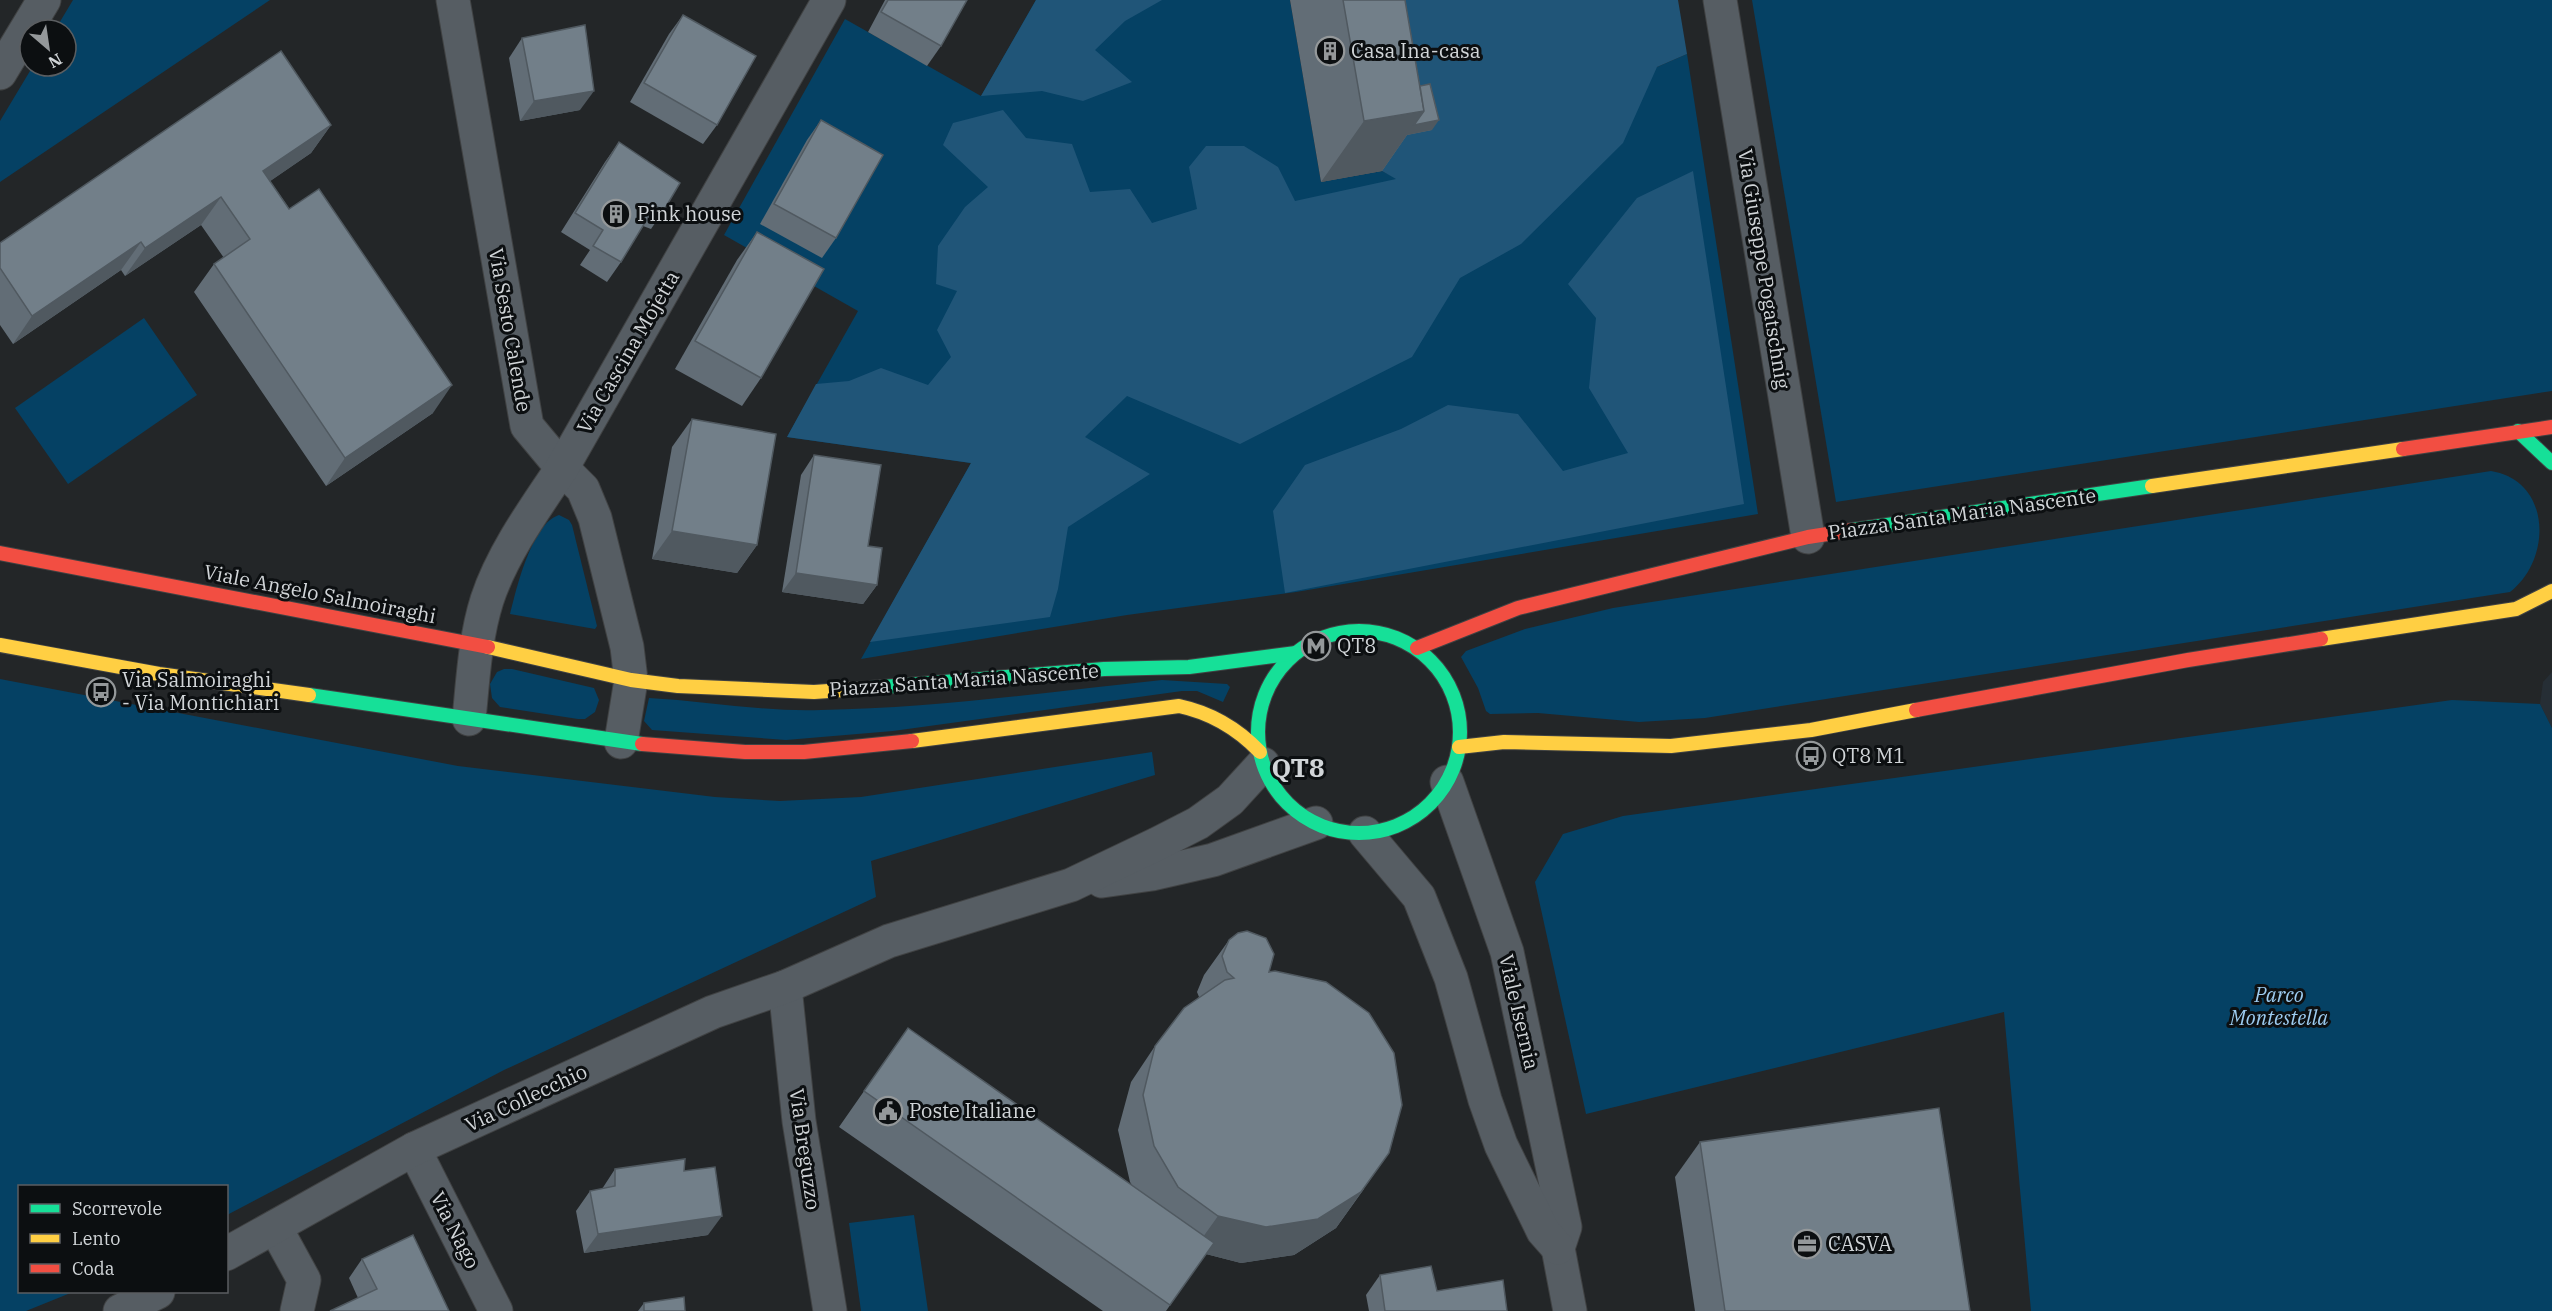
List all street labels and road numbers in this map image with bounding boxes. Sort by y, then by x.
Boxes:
street label: Via Giuseppe Pogatschnig [1732,147,1797,391]
street label: Via Sesto Calende [483,246,538,414]
street label: Via Cascina Mojetta [570,265,685,438]
street label: Piazza Santa Maria Nascente [1826,481,2098,546]
street label: Viale Angelo Salmoiraghi [202,558,439,629]
street label: Piazza Santa Maria Nascente [828,657,1100,702]
street label: Viale Isernia [1493,951,1546,1072]
street label: Via Collecchio [460,1057,591,1138]
street label: Via Breguzzo [784,1086,827,1211]
street label: Via Nago [425,1187,486,1273]

